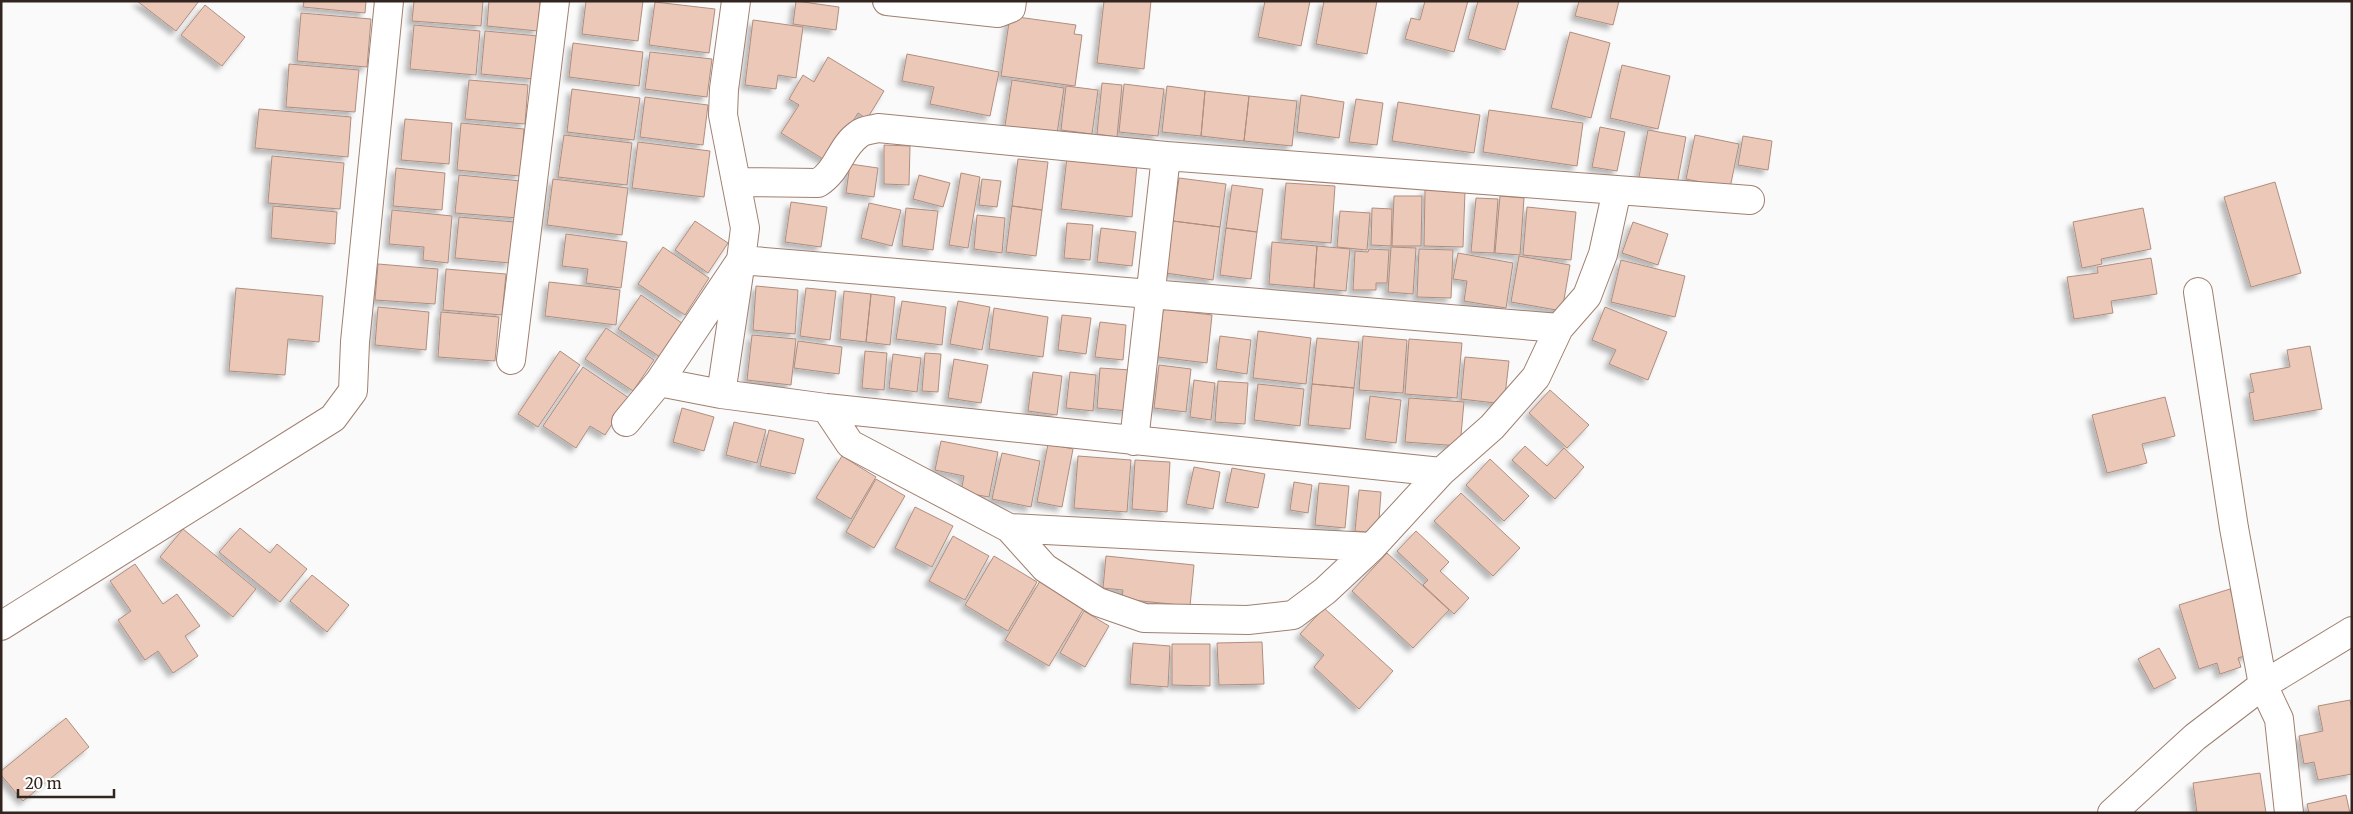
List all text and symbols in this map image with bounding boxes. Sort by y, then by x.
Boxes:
scale bar [18,766,114,798]
text: 20 m [25,774,62,793]

